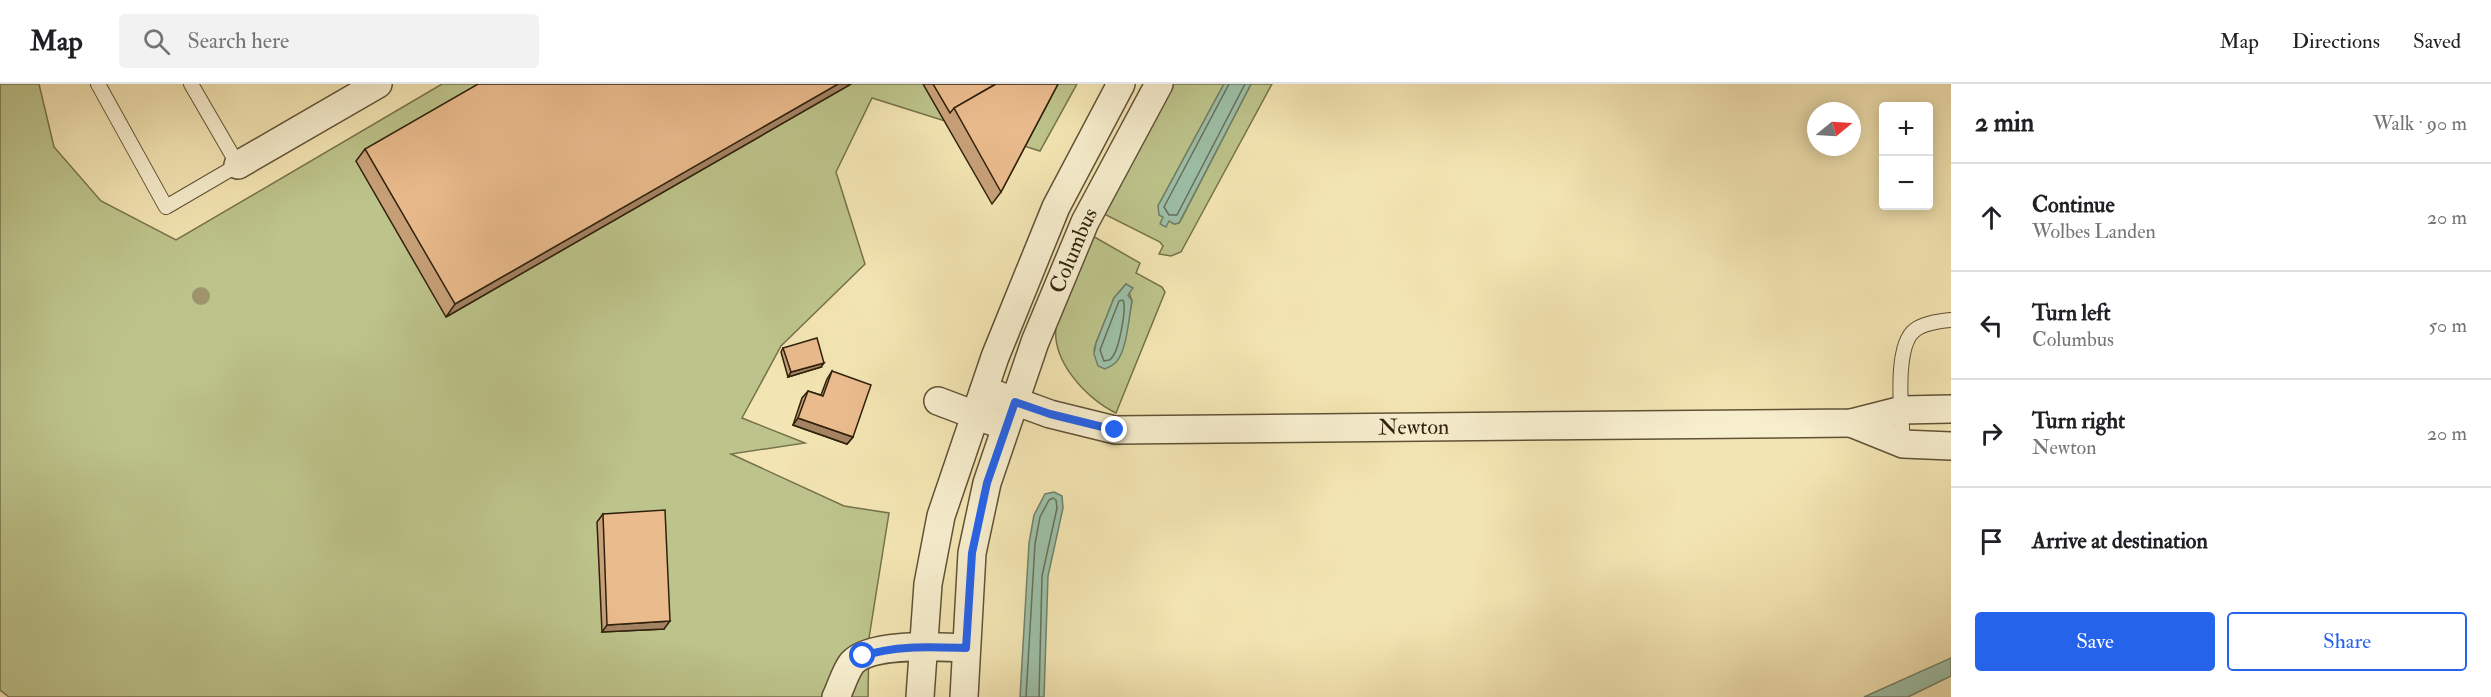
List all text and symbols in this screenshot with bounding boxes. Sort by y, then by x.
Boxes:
search box [119,14,539,68]
text: Map [30,24,83,59]
icon: search [140,25,173,58]
text: Search here [188,27,289,55]
text: Map [2219,28,2259,55]
text: Directions [2292,28,2380,55]
text: Saved [2413,28,2461,55]
north arrow [1807,102,1861,156]
map controls [1879,102,1933,210]
button: + [1879,102,1933,156]
text: 2 min [1975,107,2034,139]
text: Walk · 90 m [2373,111,2467,136]
button: − [1879,156,1933,210]
text: Continue [2032,191,2115,219]
icon: ahead [1975,201,2008,234]
street label: Columbus [1043,203,1104,297]
text: 20 m [2427,205,2467,230]
text: Wolbes Landen [2032,219,2156,244]
text: Turn left [2032,299,2111,327]
icon: left [1975,309,2008,342]
text: 50 m [2428,313,2467,338]
text: Columbus [2032,327,2114,352]
text: Turn right [2032,407,2125,435]
street label: Newton [1378,413,1449,441]
route end [1101,416,1127,442]
icon: right [1975,417,2008,450]
text: 20 m [2427,421,2467,446]
text: Newton [2032,435,2097,460]
icon: arrive [1975,525,2008,558]
text: Arrive at destination [2032,527,2208,555]
button: Save [1975,612,2215,671]
button: Share [2227,612,2467,671]
route start [849,642,875,668]

